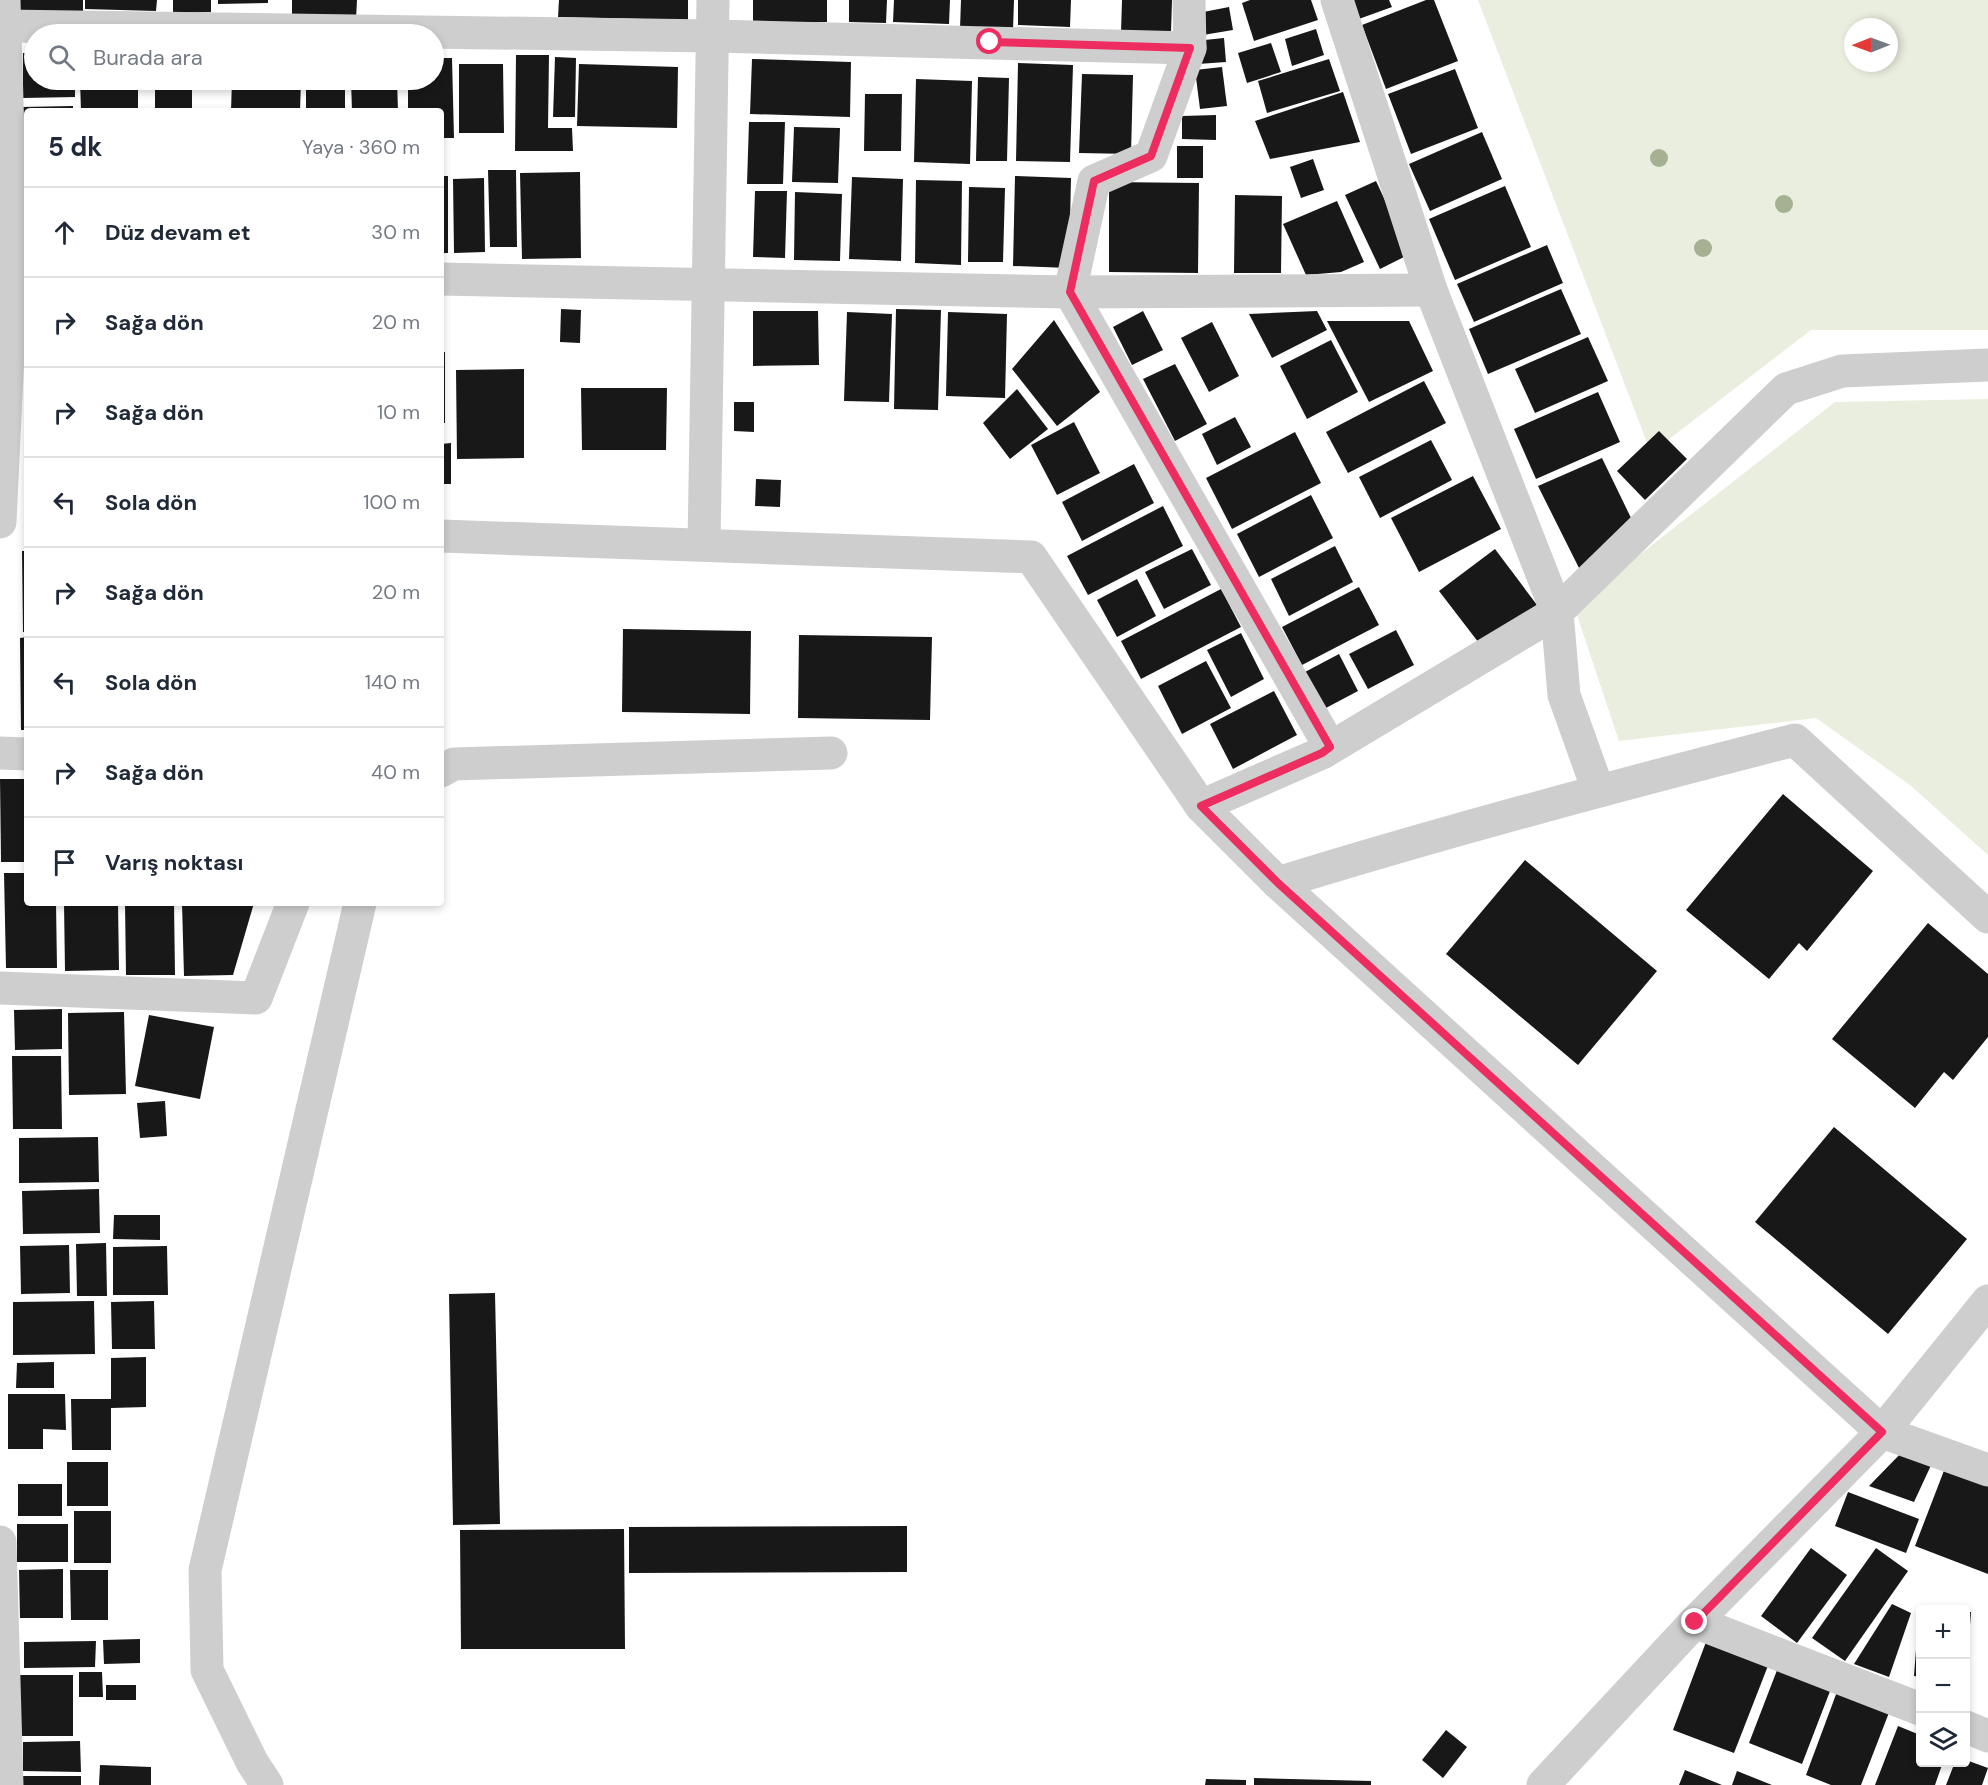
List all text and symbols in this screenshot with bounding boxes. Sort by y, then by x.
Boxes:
north arrow [1844,18,1898,72]
search box [24,24,444,90]
route start [976,28,1002,54]
icon: search [45,41,78,74]
text: Burada ara [93,43,203,72]
text: 5 dk [48,130,102,164]
text: Yaya · 360 m [302,134,420,160]
icon: ahead [48,216,81,249]
text: Düz devam et [105,218,250,247]
text: 30 m [371,219,420,245]
icon: right [48,306,81,339]
text: Sağa dön [105,308,204,337]
text: 20 m [372,309,420,335]
icon: right [48,396,81,429]
text: Sağa dön [105,398,204,427]
text: 10 m [377,399,420,425]
icon: left [48,486,81,519]
text: Sola dön [105,488,197,517]
text: 100 m [363,489,420,515]
icon: right [48,576,81,609]
text: Sağa dön [105,578,204,607]
text: 20 m [372,579,420,605]
icon: left [48,666,81,699]
text: Sola dön [105,668,197,697]
text: 140 m [365,669,420,695]
icon: right [48,756,81,789]
text: Sağa dön [105,758,204,787]
text: 40 m [371,759,420,785]
icon: arrive [48,846,81,879]
text: Varış noktası [105,848,243,877]
map controls [1916,1605,1970,1767]
button: + [1916,1605,1970,1659]
route end [1681,1608,1707,1634]
button: − [1916,1659,1970,1713]
button: layers [1916,1713,1970,1767]

